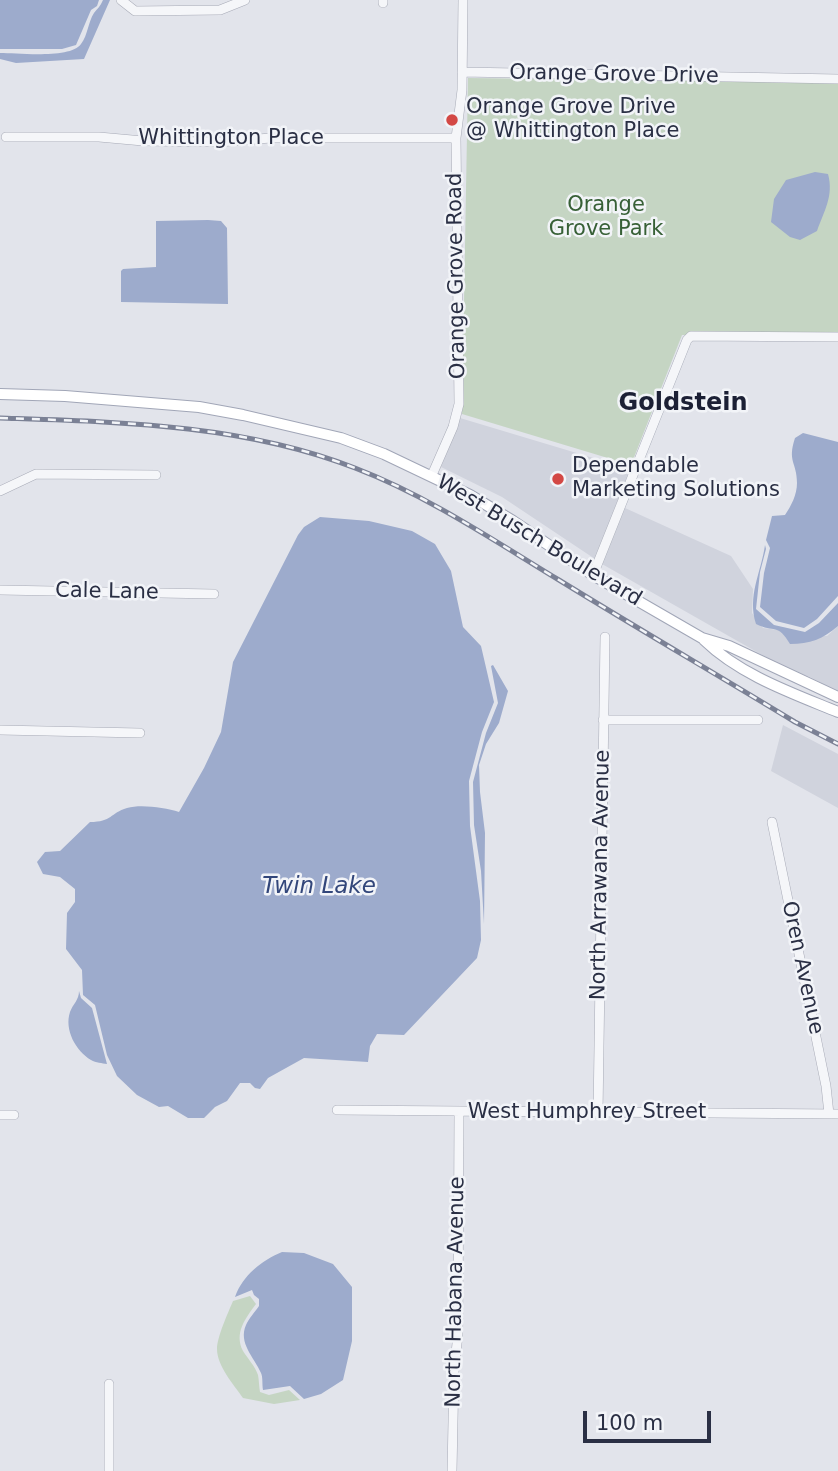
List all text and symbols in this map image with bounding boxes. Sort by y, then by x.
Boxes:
street label: Orange Grove Drive [509,61,719,89]
place label: Orange Grove Drive @ Whittington Place [466,95,679,145]
marker: Orange Grove Drive @ Whittington Place [444,112,460,128]
street label: Whittington Place [138,126,324,152]
street label: Orange Grove Road [443,173,471,379]
park label: Orange Grove Park [549,193,663,243]
district label: Goldstein [619,390,747,418]
place label: Dependable Marketing Solutions [572,454,780,504]
street label: West Busch Boulevard [432,470,646,612]
marker: Dependable Marketing Solutions [550,471,566,487]
street label: Cale Lane [55,578,159,606]
street label: North Arrawana Avenue [586,750,616,1000]
water label: Twin Lake [262,873,376,901]
street label: Oren Avenue [776,899,828,1037]
street label: West Humphrey Street [468,1100,706,1126]
street label: North Habana Avenue [441,1176,471,1408]
scale bar [586,1398,714,1442]
text: 100 m [596,1411,663,1435]

